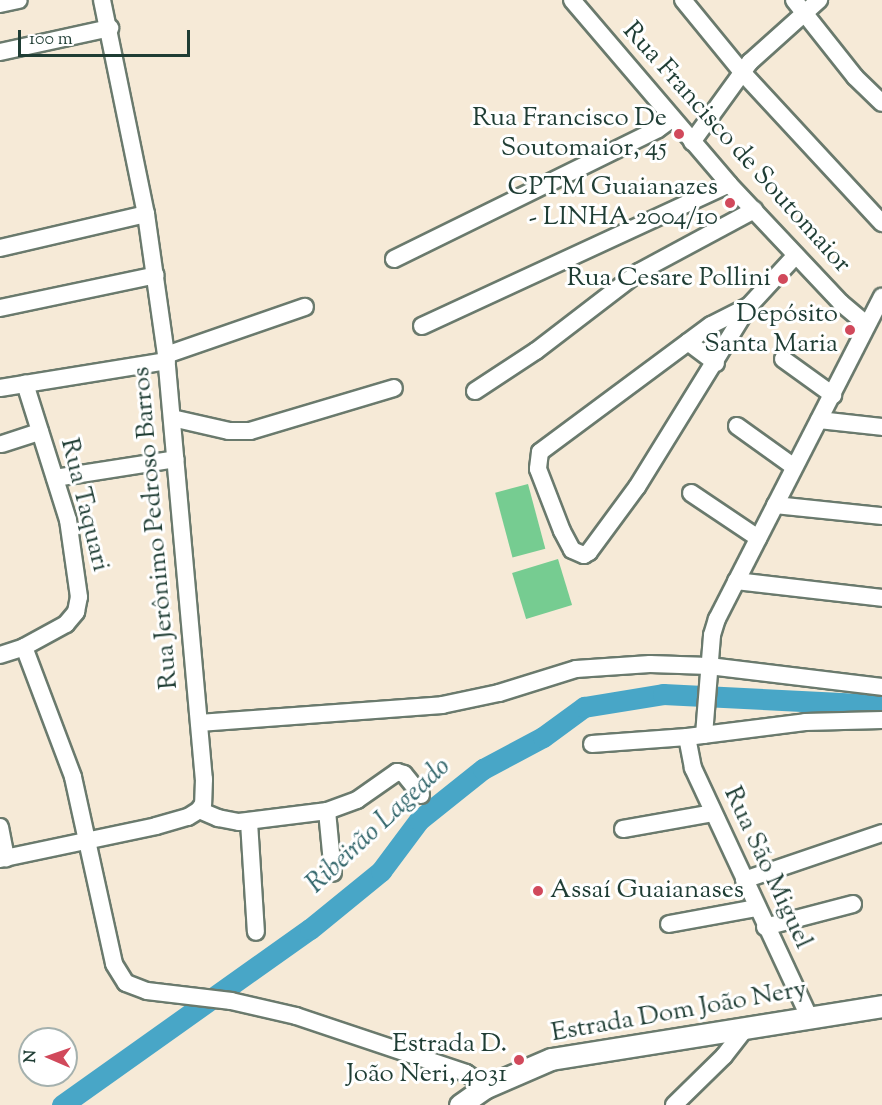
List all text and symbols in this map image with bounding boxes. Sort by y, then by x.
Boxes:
street label: Rua Francisco de Soutomaior [615,16,857,280]
scale bar [21,18,194,56]
text: 100 m [29,27,73,53]
place label: Rua Francisco De Soutomaior, 45 [472,103,667,164]
marker: Rua Francisco De Soutomaior, 45 [672,127,686,141]
place label: CPTM Guaianazes - LINHA 2004/10 [508,172,718,234]
marker: CPTM Guaianazes - LINHA 2004/10 [723,196,737,210]
place label: Rua Cesare Pollini [567,263,771,295]
marker: Rua Cesare Pollini [776,272,790,286]
place label: Depósito Santa Maria [704,299,838,360]
marker: Depósito Santa Maria [843,323,857,337]
street label: Rua Jerônimo Pedroso Barros [126,365,186,691]
street label: Rua Taquari [52,435,116,575]
water label: Ribeirão Lageado [300,751,458,901]
street label: Rua São Miguel [716,782,818,954]
place label: Assaí Guaianases [550,875,744,907]
marker: Assaí Guaianases [531,884,545,898]
street label: Estrada Dom João Nery [549,974,809,1050]
north arrow [18,1027,78,1087]
place label: Estrada D. João Neri, 4031 [346,1029,507,1090]
text: N [20,1050,43,1063]
marker: Estrada D. João Neri, 4031 [512,1053,526,1067]

